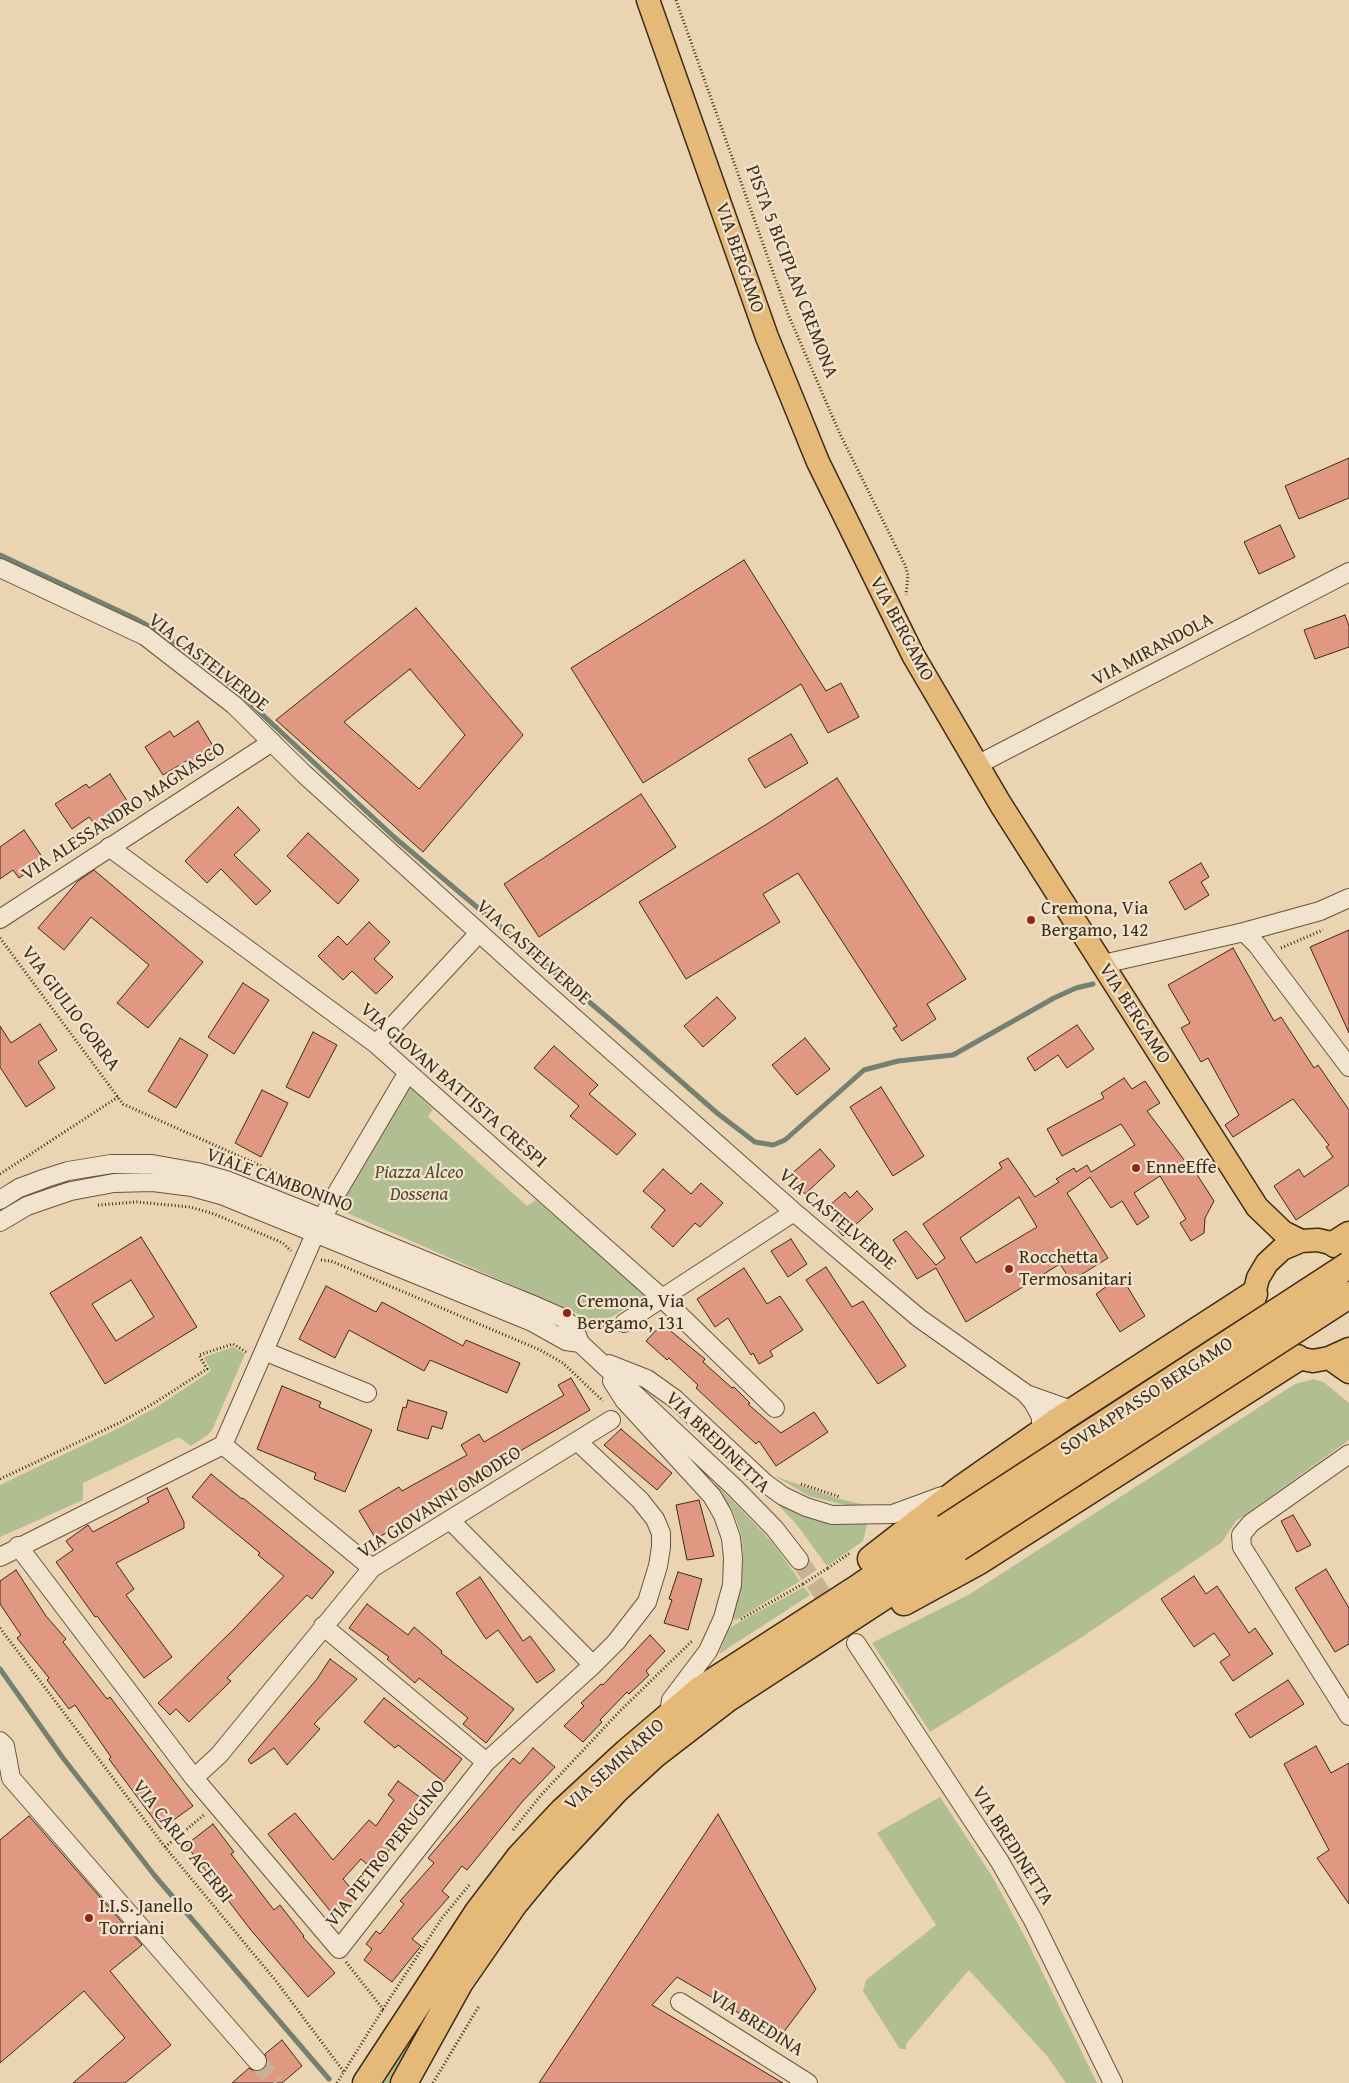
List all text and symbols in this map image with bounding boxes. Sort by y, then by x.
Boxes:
street label: PISTA 5 BICIPLAN CREMONA [740,162,842,382]
street label: VIA BERGAMO [709,200,769,316]
street label: VIA BERGAMO [864,573,938,685]
street label: VIA MIRANDOLA [1088,608,1218,692]
street label: VIA CASTELVERDE [143,609,273,717]
street label: VIA ALESSANDRO MAGNASCO [18,738,230,886]
street label: VIA CASTELVERDE [471,895,595,1011]
place label: Cremona, Via Bergamo, 142 [1041,898,1148,942]
marker: Cremona, Via Bergamo, 142 [1025,914,1037,926]
street label: VIA GIULIO GORRA [16,942,124,1076]
street label: VIA BERGAMO [1093,960,1175,1068]
street label: VIA GIOVAN BATTISTA CRESPI [355,999,551,1173]
street label: VIALE CAMBONINO [203,1144,355,1218]
place label: EnneEffe [1146,1157,1217,1179]
park label: Piazza Alceo Dossena [375,1162,463,1206]
marker: EnneEffe [1130,1162,1142,1174]
street label: VIA CASTELVERDE [774,1164,900,1276]
place label: Rocchetta Termosanitari [1019,1247,1132,1291]
marker: Rocchetta Termosanitari [1003,1263,1015,1275]
place label: Cremona, Via Bergamo, 131 [577,1291,684,1335]
marker: Cremona, Via Bergamo, 131 [561,1307,573,1319]
street label: SOVRAPPASSO BERGAMO [1056,1333,1238,1461]
street label: VIA BREDINETTA [660,1387,774,1499]
street label: VIA GIOVANNI OMODEO [354,1442,526,1564]
street label: VIA SEMINARIO [560,1714,670,1816]
street label: VIA CARLO ACERBI [127,1776,237,1908]
street label: VIA PIETRO PERUGINO [321,1776,451,1932]
street label: VIA BREDINETTA [966,1782,1058,1910]
place label: I.I.S. Janello Torriani [99,1896,193,1940]
marker: I.I.S. Janello Torriani [83,1912,95,1924]
street label: VIA BREDINA [705,1986,807,2062]

